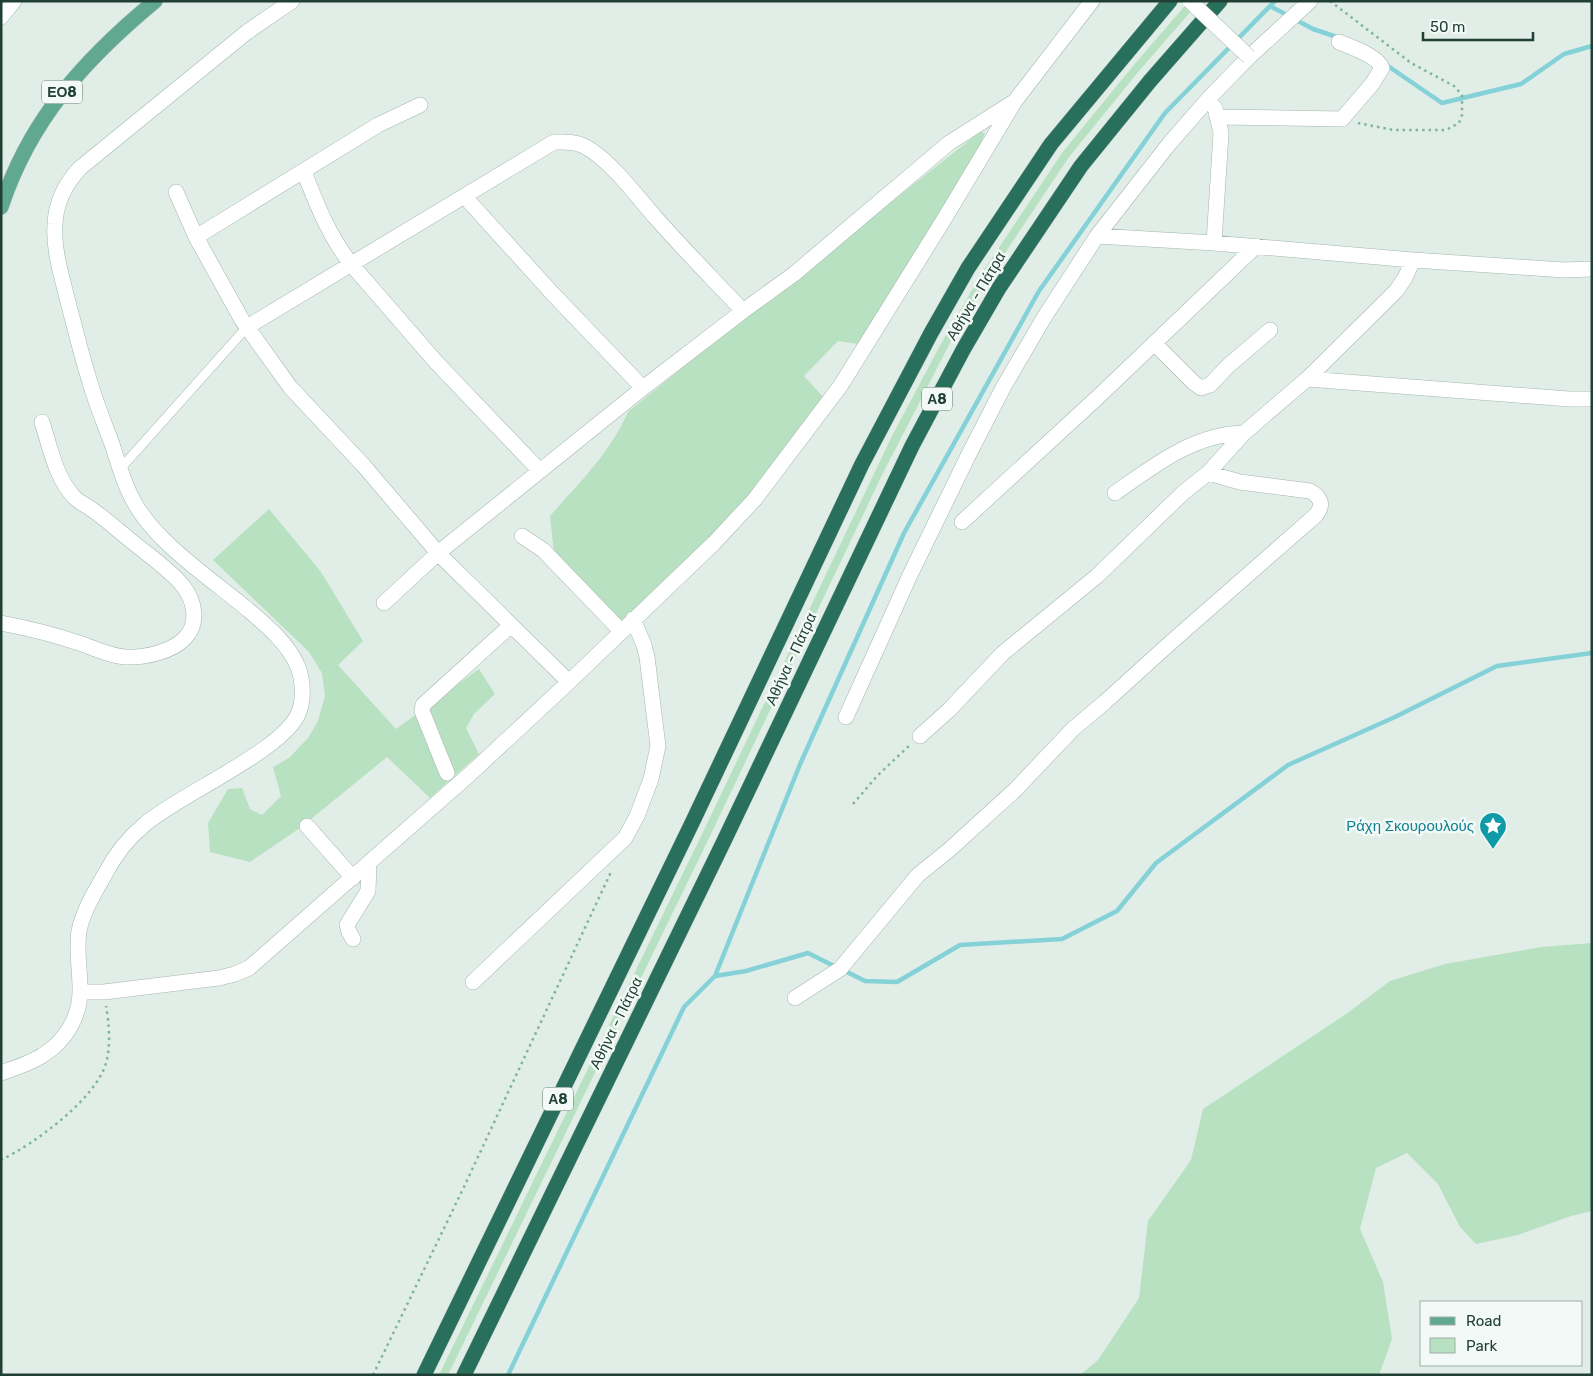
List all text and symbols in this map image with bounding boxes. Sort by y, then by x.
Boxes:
scale bar [1423,10,1533,42]
text: 50 m [1430,18,1465,36]
road number: ΕΟ8 [42,80,82,104]
street label: Αθήνα - Πάτρα [943,248,1010,344]
road number: Α8 [922,388,952,410]
street label: Αθήνα - Πάτρα [762,610,820,708]
place icon: Ράχη Σκουρουλούς [1478,811,1508,850]
place label: Ράχη Σκουρουλούς [1346,817,1474,835]
street label: Αθήνα - Πάτρα [586,974,646,1072]
road number: Α8 [543,1088,573,1110]
legend [1420,1301,1583,1366]
text: Road [1466,1312,1502,1330]
text: Park [1466,1337,1497,1355]

